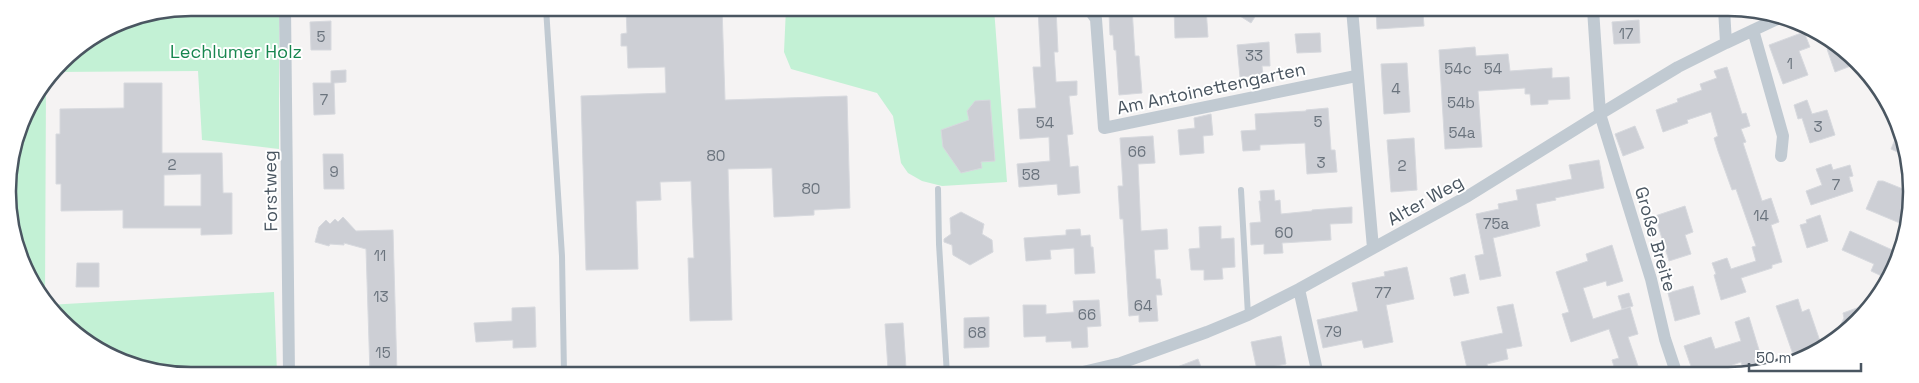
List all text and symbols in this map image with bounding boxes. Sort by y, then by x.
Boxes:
house number: 17 [1619,24,1633,43]
house number: 5 [317,27,326,46]
park label: Lechlumer Holz [170,40,302,63]
house number: 33 [1245,46,1263,65]
house number: 1 [1787,54,1793,73]
street label: Am Antoinettengarten [1114,57,1308,119]
house number: 54c [1444,59,1472,78]
house number: 54 [1484,59,1502,78]
house number: 4 [1391,79,1401,98]
house number: 7 [320,90,328,109]
house number: 54b [1447,93,1475,112]
house number: 5 [1314,112,1323,131]
house number: 54 [1036,113,1054,132]
house number: 3 [1813,117,1823,136]
house number: 54a [1449,123,1476,142]
house number: 66 [1128,142,1146,161]
house number: 80 [707,146,725,165]
street label: Forstweg [258,150,282,232]
house number: 3 [1316,153,1326,172]
house number: 2 [167,155,177,174]
house number: 2 [1397,156,1407,175]
house number: 9 [329,162,339,181]
house number: 58 [1022,165,1040,184]
street label: Alter Weg [1383,170,1467,230]
house number: 7 [1832,175,1840,194]
house number: 80 [802,179,820,198]
street label: Große Breite [1630,184,1682,294]
house number: 14 [1753,206,1769,225]
house number: 75a [1483,214,1509,233]
house number: 60 [1275,223,1293,242]
house number: 11 [374,246,386,265]
house number: 77 [1375,283,1391,302]
house number: 13 [373,287,389,306]
house number: 64 [1134,296,1152,315]
house number: 66 [1078,305,1096,324]
house number: 79 [1324,322,1342,341]
house number: 68 [968,323,986,342]
scale bar [1749,340,1862,372]
house number: 15 [375,343,391,362]
text: 50 m [1756,348,1791,367]

